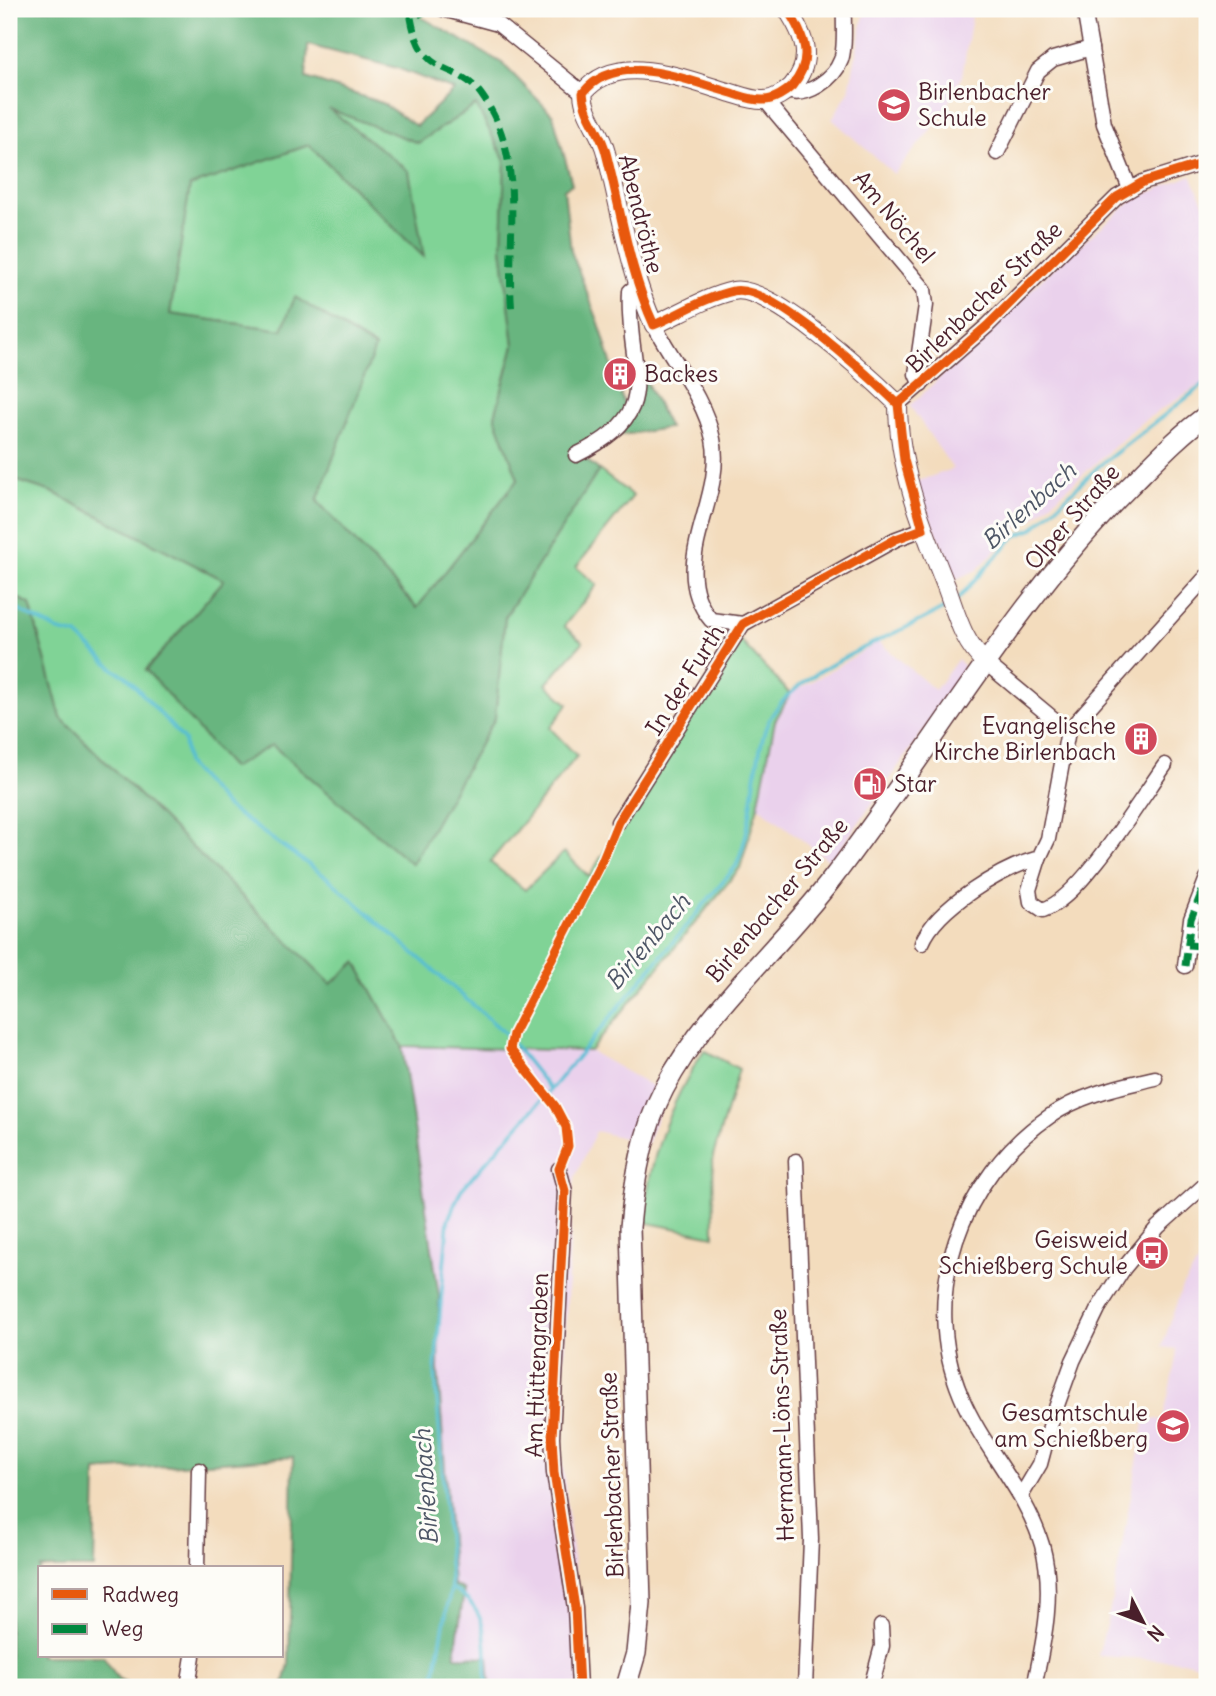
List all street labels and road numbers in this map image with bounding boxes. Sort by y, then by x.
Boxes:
street label: Abendröthe [613,151,670,277]
street label: Am Nöchel [847,165,941,269]
street label: Birlenbacher Straße [900,215,1068,379]
street label: Olper Straße [1018,458,1125,575]
street label: In der Furth [639,619,730,741]
street label: Birlenbacher Straße [699,812,854,988]
street label: Am Hüttengraben [519,1272,554,1458]
street label: Hermann-Löns-Straße [763,1308,800,1542]
street label: Birlenbacher Straße [593,1372,630,1578]

